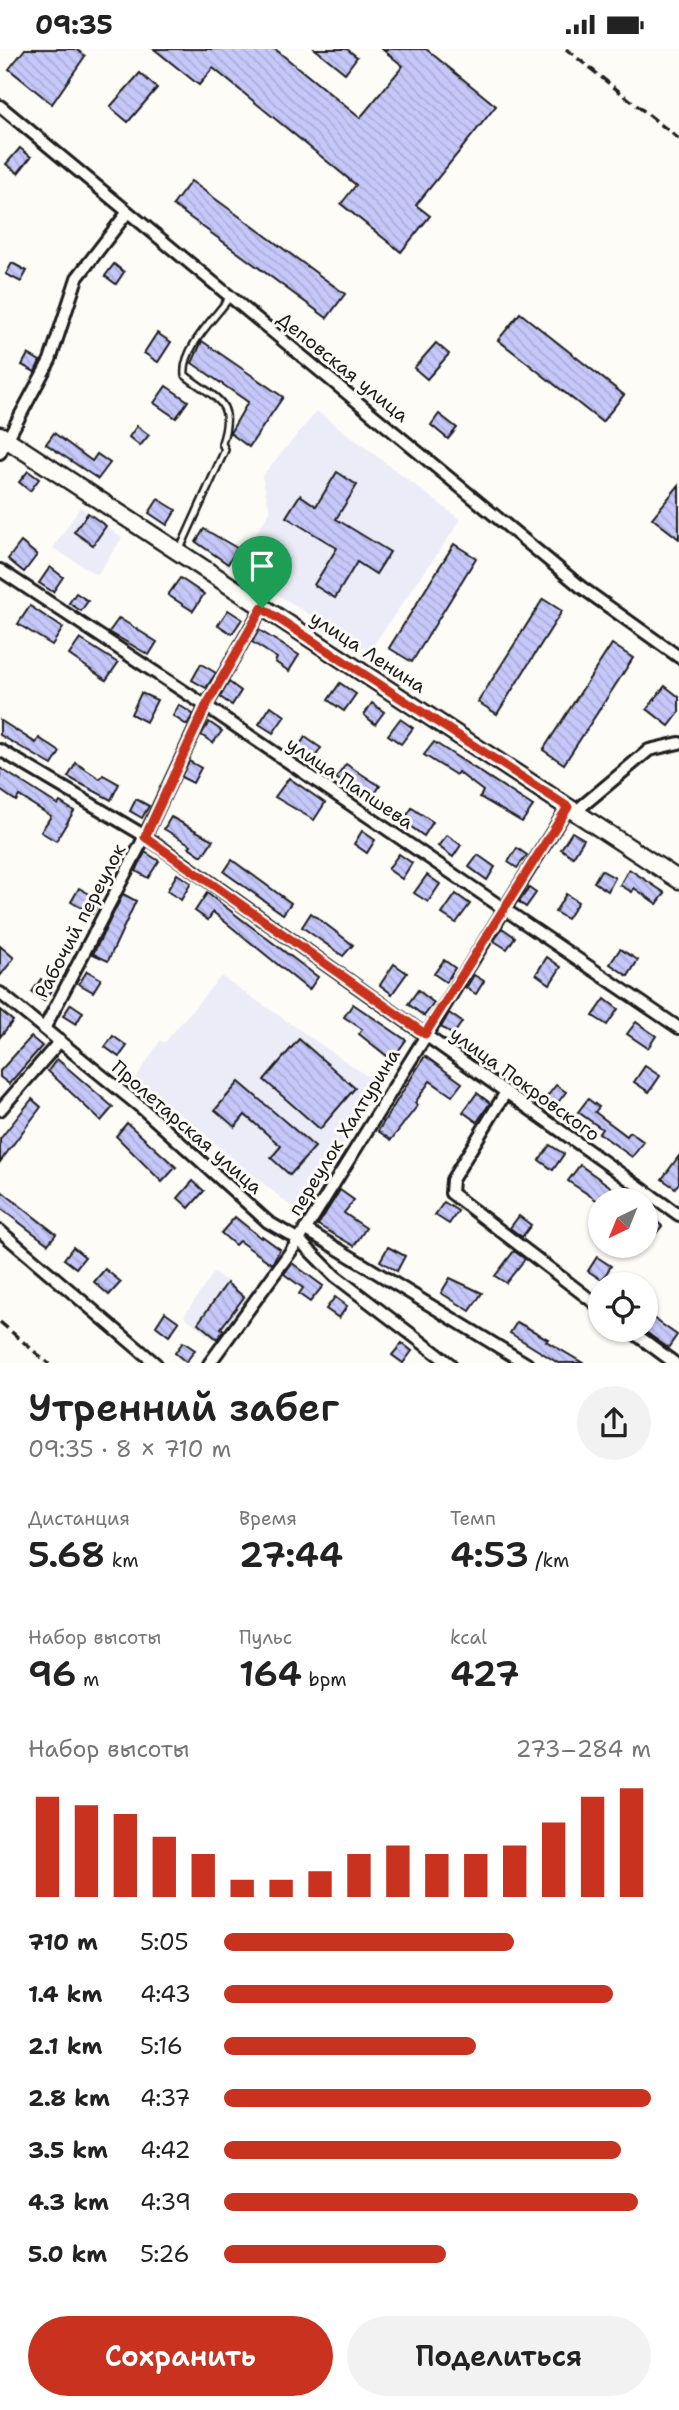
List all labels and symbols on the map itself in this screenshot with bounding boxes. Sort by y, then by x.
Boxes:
street label: Деповская улица [272,306,414,428]
pin [232,536,292,608]
street label: улица Ленина [305,605,431,699]
street label: улица Папшева [282,731,419,835]
street label: Рабочий переулок [29,839,131,1003]
street label: улица Покровского [445,1021,605,1147]
street label: переулок Халтурина [282,1044,406,1220]
street label: Пролетарская улица [106,1055,268,1200]
north arrow [588,1188,658,1258]

